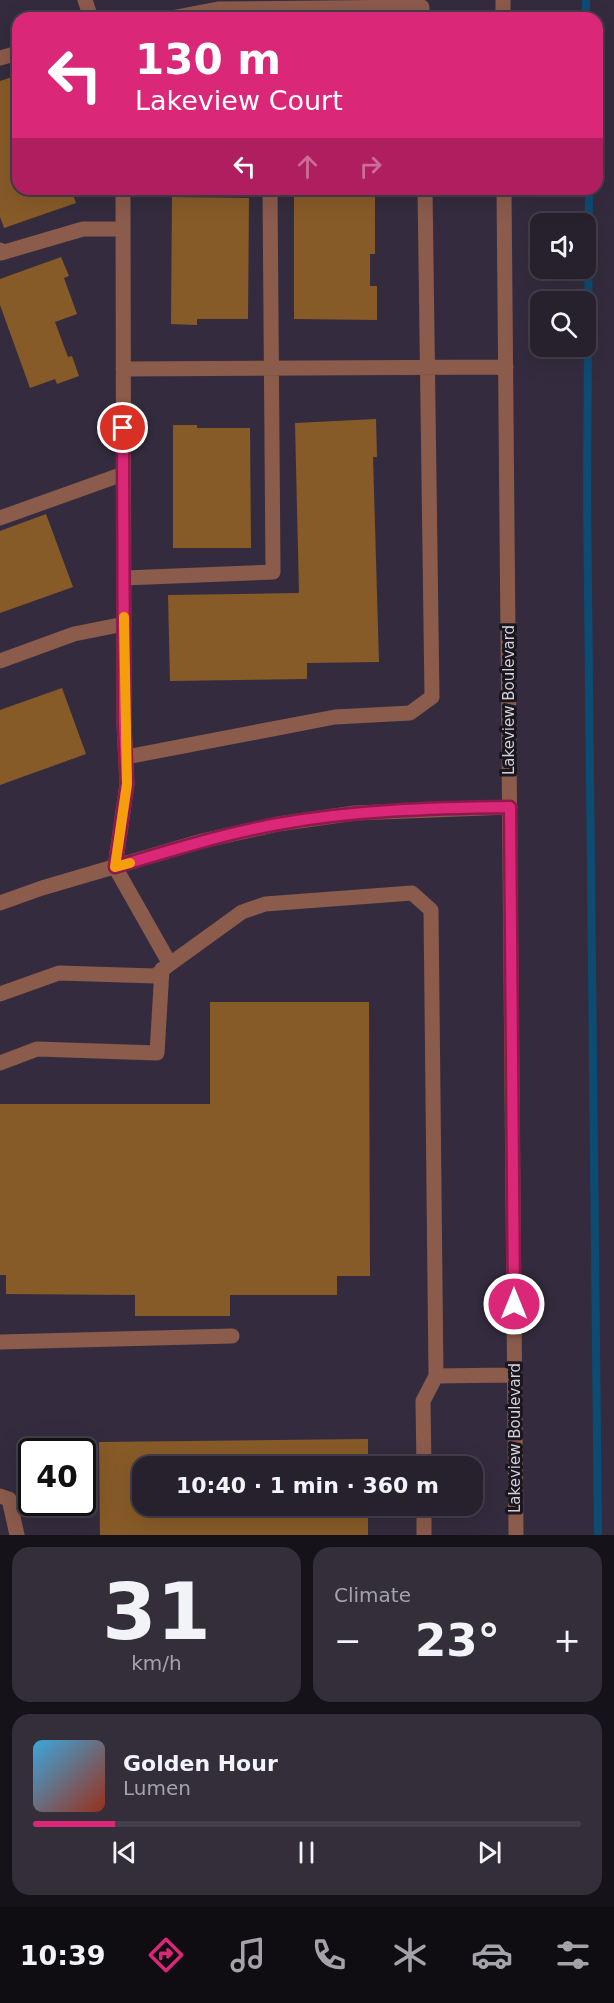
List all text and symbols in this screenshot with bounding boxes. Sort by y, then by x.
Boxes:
text: 130 m [135,35,281,84]
icon: left [36,36,114,114]
text: Lakeview Court [135,85,343,116]
icon: left [228,150,261,183]
icon: ahead [291,150,324,183]
icon: right [354,150,387,183]
map controls [530,213,596,357]
button: sound [530,213,596,279]
button: search [530,291,596,357]
pin [97,402,148,453]
icon: arrive [106,411,139,444]
street label: Lakeview Boulevard [500,625,518,775]
position arrow [482,1272,546,1336]
street label: Lakeview Boulevard [506,1363,524,1513]
speed limit sign: 40 [18,1438,96,1516]
text: 10:40 · 1 min · 360 m [176,1473,439,1498]
text: 31 [102,1567,211,1657]
text: Climate [334,1583,411,1607]
text: 23° [415,1614,500,1667]
text: − [334,1621,362,1660]
text: + [553,1621,581,1660]
text: km/h [131,1651,182,1675]
text: Golden Hour [123,1751,278,1776]
text: Lumen [123,1776,191,1800]
icon: previous [108,1836,141,1869]
icon: pause [290,1836,323,1869]
icon: next [473,1836,506,1869]
icon: directions [145,1934,187,1976]
icon: music [227,1934,269,1976]
icon: phone [308,1934,350,1976]
icon: climate [389,1934,431,1976]
icon: car [471,1934,513,1976]
icon: filters [552,1934,594,1976]
text: 10:39 [20,1940,106,1971]

